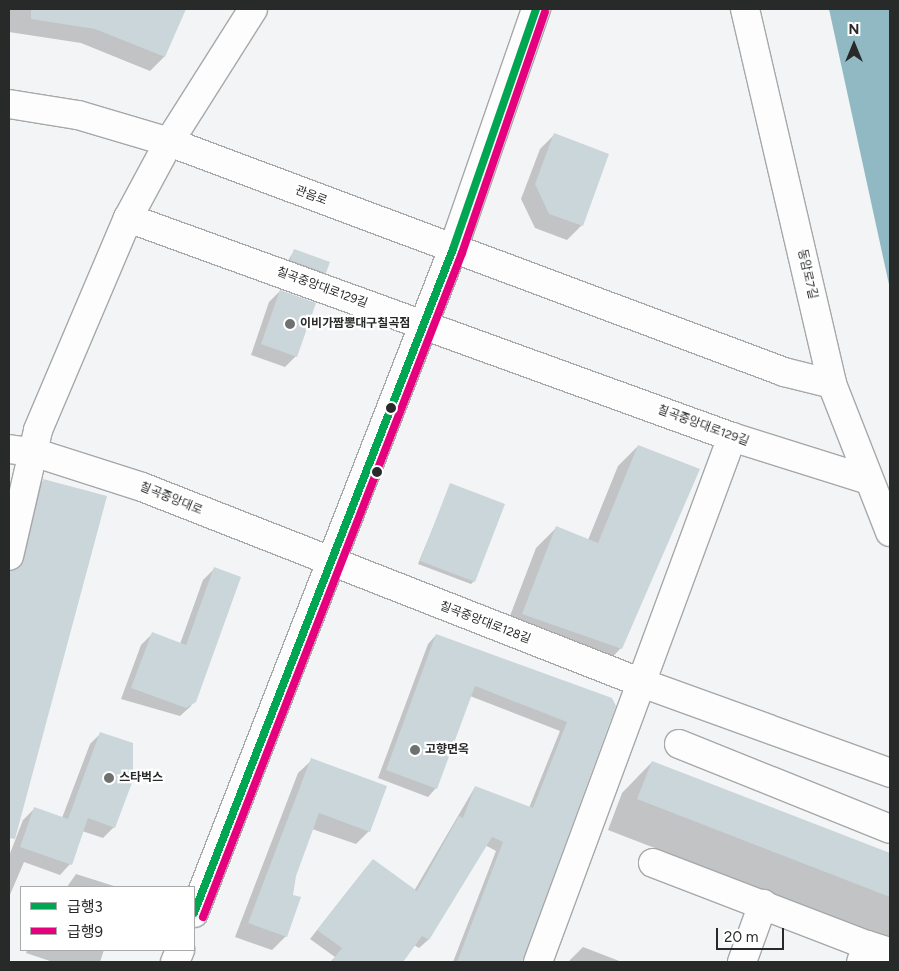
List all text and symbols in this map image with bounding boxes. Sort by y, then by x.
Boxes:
north arrow [829,20,879,70]
text: N [849,21,859,38]
street label: 관음로 [293,183,329,209]
street label: 동암로7길 [794,248,820,300]
street label: 칠곡중앙대로129길 [275,265,369,311]
place label: 이비가짬뽕대구칠곡점 [300,317,410,331]
marker: 이비가짬뽕대구칠곡점 [284,318,296,330]
unlabelled marker [386,403,396,413]
street label: 칠곡중앙대로129길 [656,403,750,449]
unlabelled marker [372,467,382,477]
street label: 칠곡중앙대로 [138,480,204,518]
street label: 칠곡중앙대로128길 [437,599,533,647]
place label: 고향면옥 [425,743,469,757]
marker: 고향면옥 [409,744,421,756]
place label: 스타벅스 [119,771,163,785]
marker: 스타벅스 [103,772,115,784]
legend [20,886,195,951]
text: 급행3 [67,898,103,916]
scale bar [719,918,786,950]
text: 급행9 [67,923,103,941]
text: 20 m [724,928,758,946]

